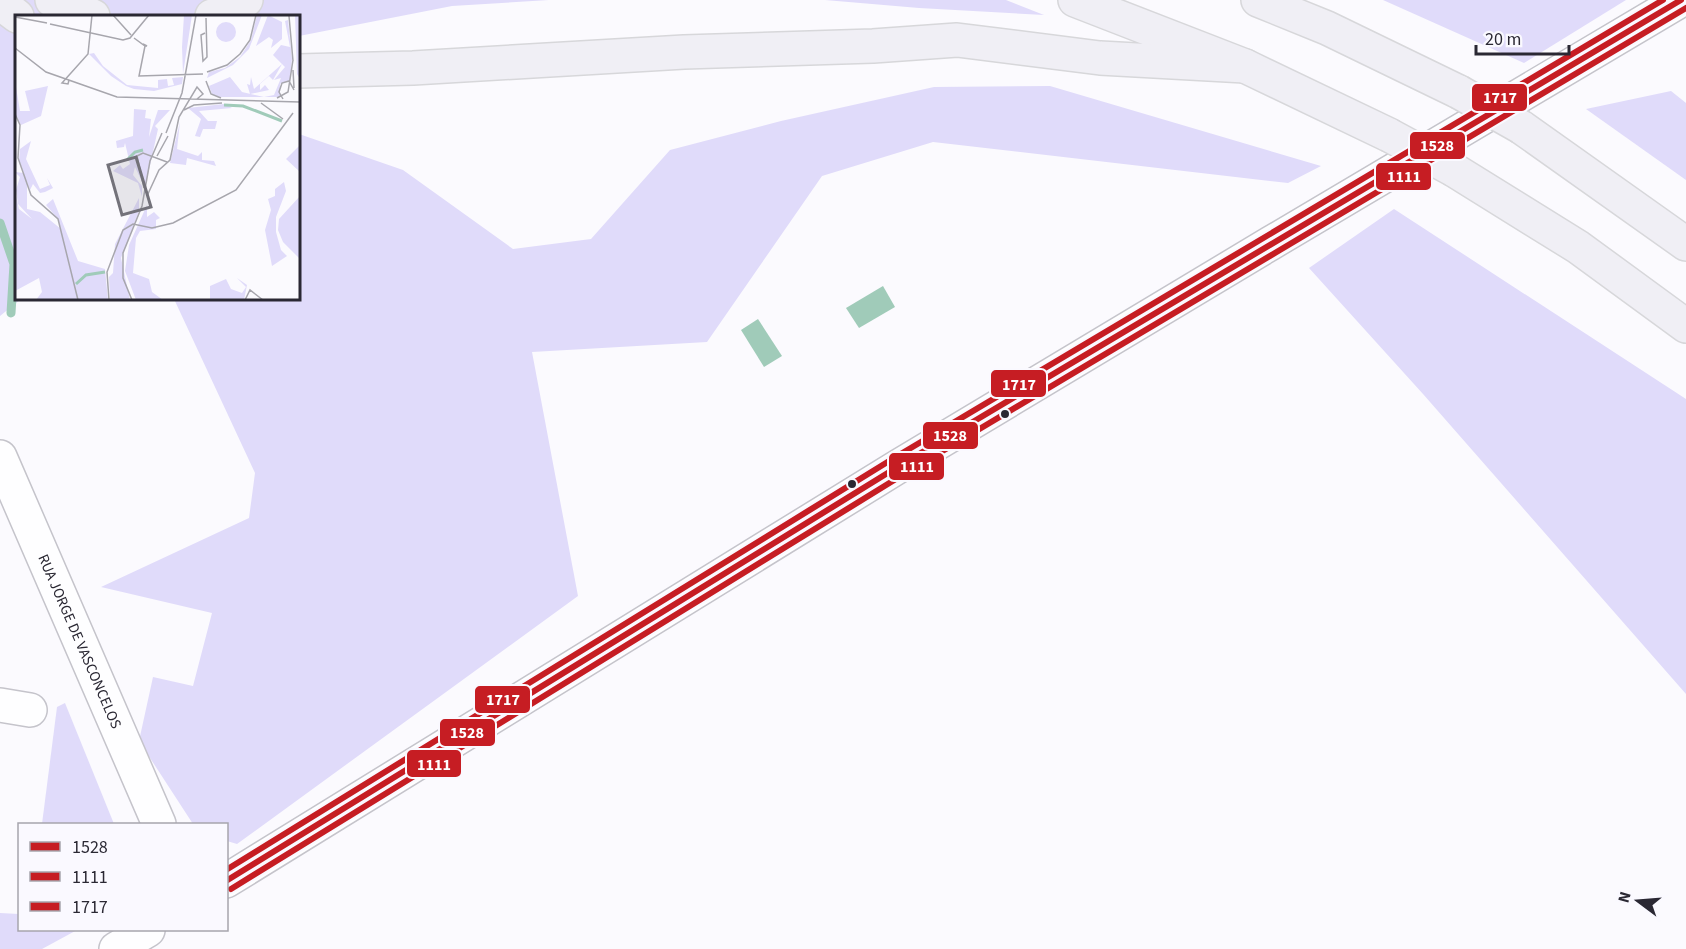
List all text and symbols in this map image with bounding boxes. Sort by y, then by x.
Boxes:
inset map [15,15,300,300]
scale bar [1476,18,1569,56]
text: 20 m [1485,27,1521,52]
line badge: 1717 [1471,83,1528,112]
text: 1717 [1483,87,1517,109]
line badge: 1528 [1409,131,1466,160]
text: 1528 [1420,135,1454,157]
line badge: 1111 [1375,162,1432,191]
text: 1111 [1387,166,1421,188]
line badge: 1717 [990,369,1047,398]
text: 1717 [1002,374,1036,396]
unlabelled marker [999,408,1011,420]
line badge: 1528 [922,421,979,450]
text: 1528 [933,425,967,447]
line badge: 1111 [888,452,945,481]
text: 1111 [900,456,934,478]
unlabelled marker [846,478,858,490]
street label: RUA JORGE DE VASCONCELOS [32,551,126,732]
line badge: 1717 [474,685,531,714]
text: 1717 [486,689,520,711]
line badge: 1528 [439,718,496,747]
text: 1528 [450,722,484,744]
line badge: 1111 [406,749,462,778]
text: 1111 [417,754,451,776]
legend [18,823,228,931]
text: 1528 [72,835,108,860]
text: 1111 [72,865,108,890]
north arrow [1608,871,1668,931]
text: N [1613,889,1637,905]
text: 1717 [72,895,108,920]

